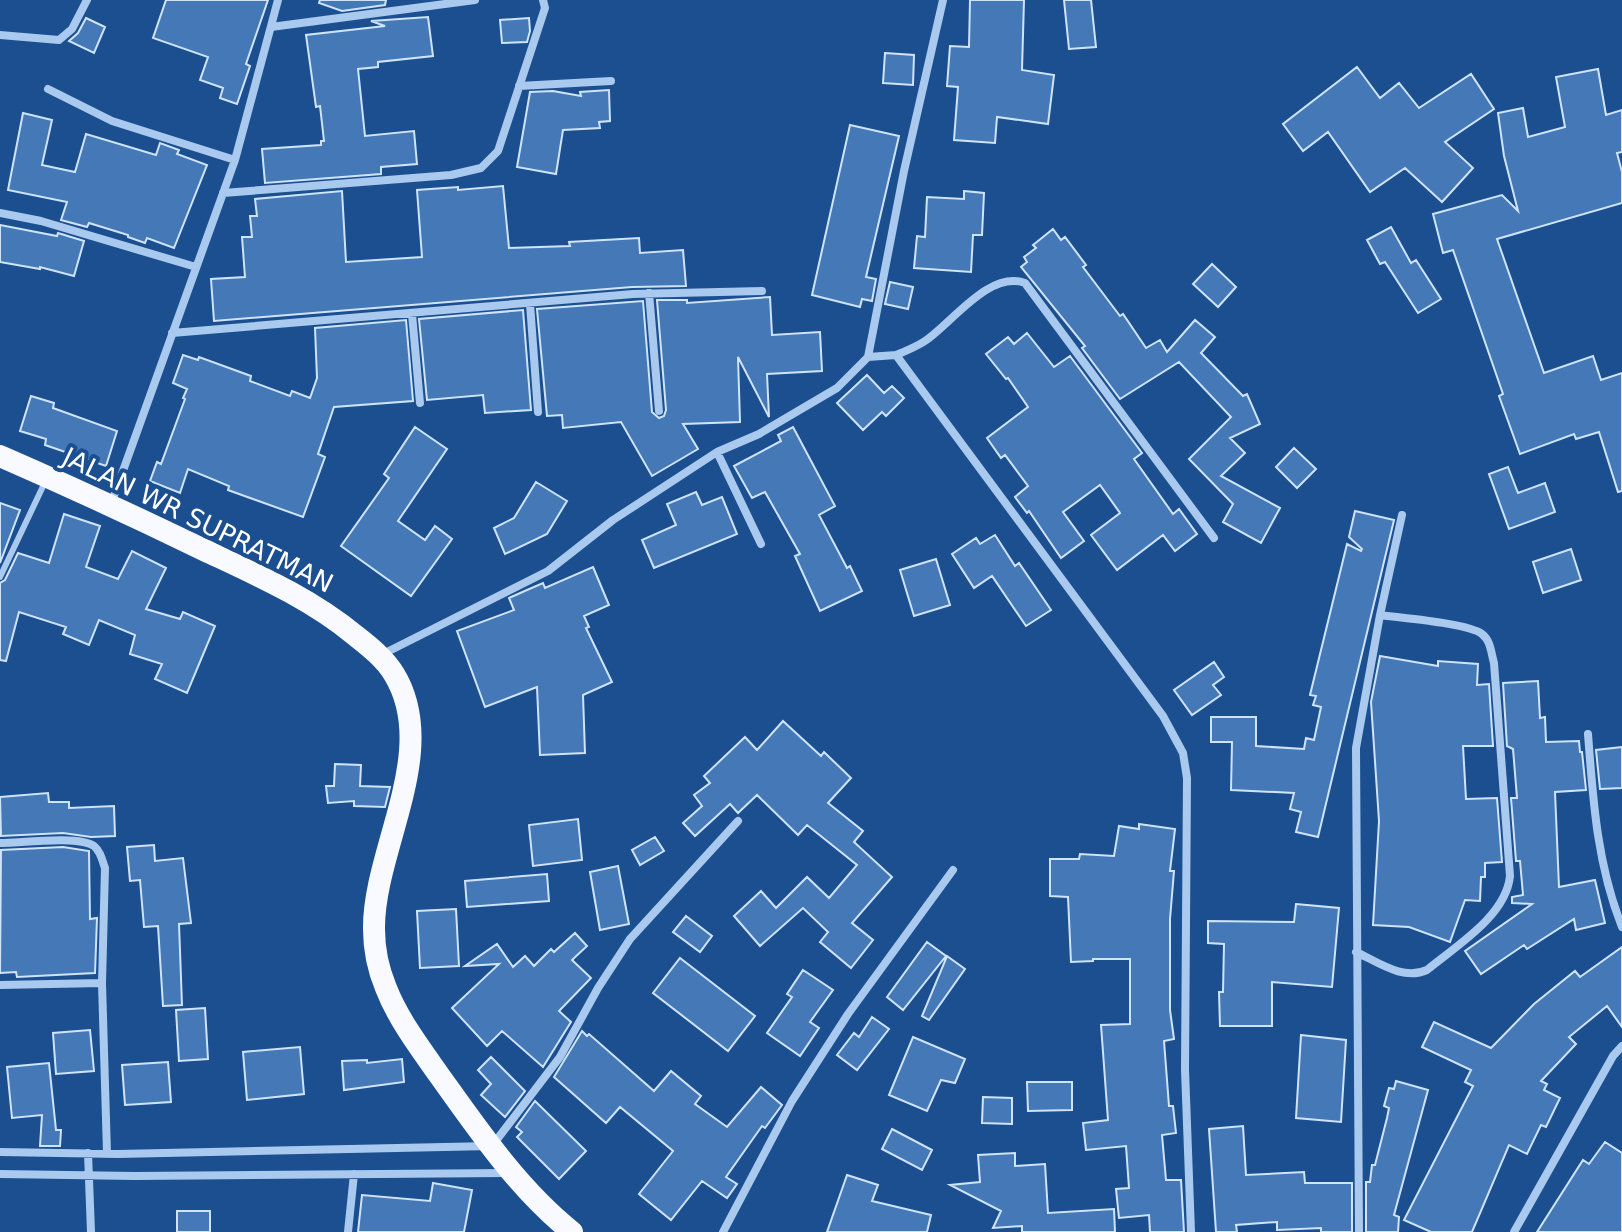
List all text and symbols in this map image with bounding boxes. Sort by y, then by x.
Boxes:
street label: JALAN WR SUPRATMAN [56,441,338,599]

